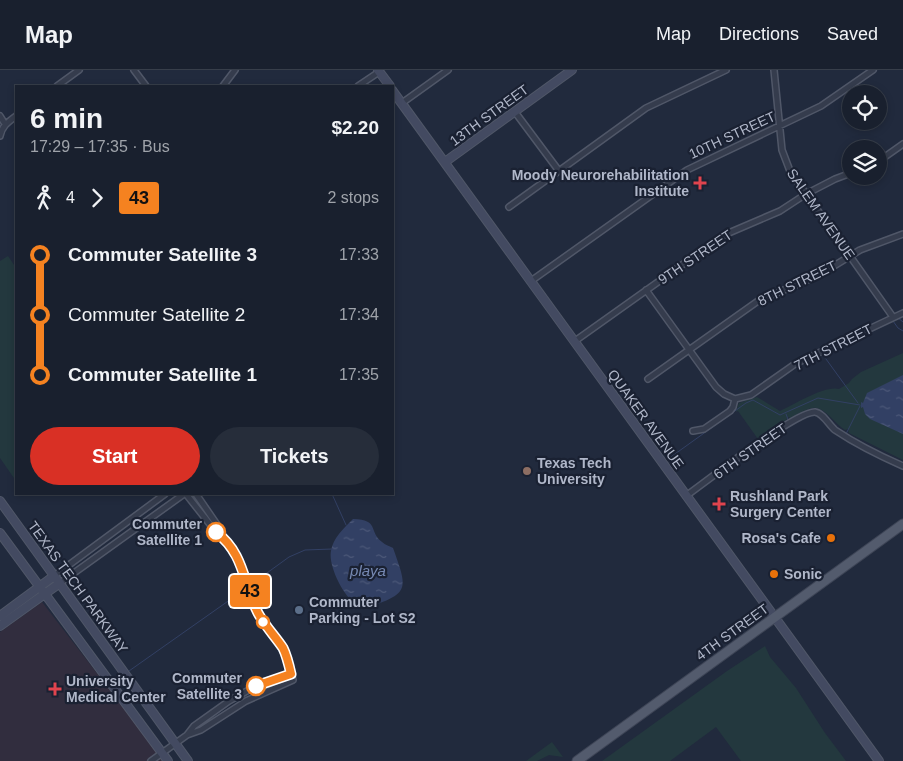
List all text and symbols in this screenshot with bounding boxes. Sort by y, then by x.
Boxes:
text: Map [25,21,73,48]
text: Map [656,24,691,44]
text: Directions [719,24,799,44]
text: Saved [827,24,878,44]
street label: 13TH STREET [447,81,532,149]
map controls [842,85,887,185]
button: locate [842,85,887,130]
text: 6 min [30,103,103,134]
street label: 10TH STREET [686,108,778,162]
text: $2.20 [331,117,379,138]
text: 17:29 – 17:35 · Bus [30,138,170,155]
button: layers [842,140,887,185]
street label: SALEM AVENUE [784,166,858,262]
place label: Moody Neurorehabilitation Institute [512,167,689,199]
marker: Moody Neurorehabilitation Institute [693,176,707,190]
icon: walk [30,184,58,212]
icon: forward [83,184,111,212]
text: 43 [129,188,149,208]
text: 4 [66,189,75,206]
text: 2 stops [327,189,379,206]
street label: 9TH STREET [655,226,735,288]
text: Commuter Satellite 3 [68,244,257,265]
text: 17:33 [339,246,379,263]
street label: 8TH STREET [755,257,839,309]
text: Commuter Satellite 2 [68,304,245,325]
text: 17:34 [339,306,379,323]
street label: 7TH STREET [791,320,875,374]
text: Commuter Satellite 1 [68,364,257,385]
text: 17:35 [339,366,379,383]
street label: QUAKER AVENUE [605,366,687,472]
street label: 6TH STREET [710,420,790,482]
button: Start [30,427,200,485]
button: Tickets [210,427,379,485]
place label: Texas Tech University [537,455,611,487]
marker: Texas Tech University [521,465,533,477]
place label: Rushland Park Surgery Center [730,488,832,520]
marker: Rushland Park Surgery Center [712,497,726,511]
place label: Commuter Satellite 1 [132,516,203,548]
street label: TEXAS TECH PARKWAY [25,518,132,657]
marker: Commuter Satellite 1 [206,522,226,542]
place label: Rosa's Cafe [741,530,821,546]
marker: Rosa's Cafe [825,532,837,544]
water label: playa [349,562,386,579]
place label: Sonic [784,566,822,582]
marker: Sonic [768,568,780,580]
line badge: 43 [228,575,272,607]
text: 43 [240,581,260,601]
place label: Commuter Parking - Lot S2 [309,594,416,626]
street label: 4TH STREET [693,600,772,664]
marker: Commuter Parking - Lot S2 [293,604,305,616]
unlabelled marker [256,615,270,629]
place label: Commuter Satellite 3 [172,670,243,702]
place label: University Medical Center [66,673,166,705]
marker: Commuter Satellite 3 [246,676,266,696]
marker: University Medical Center [48,682,62,696]

